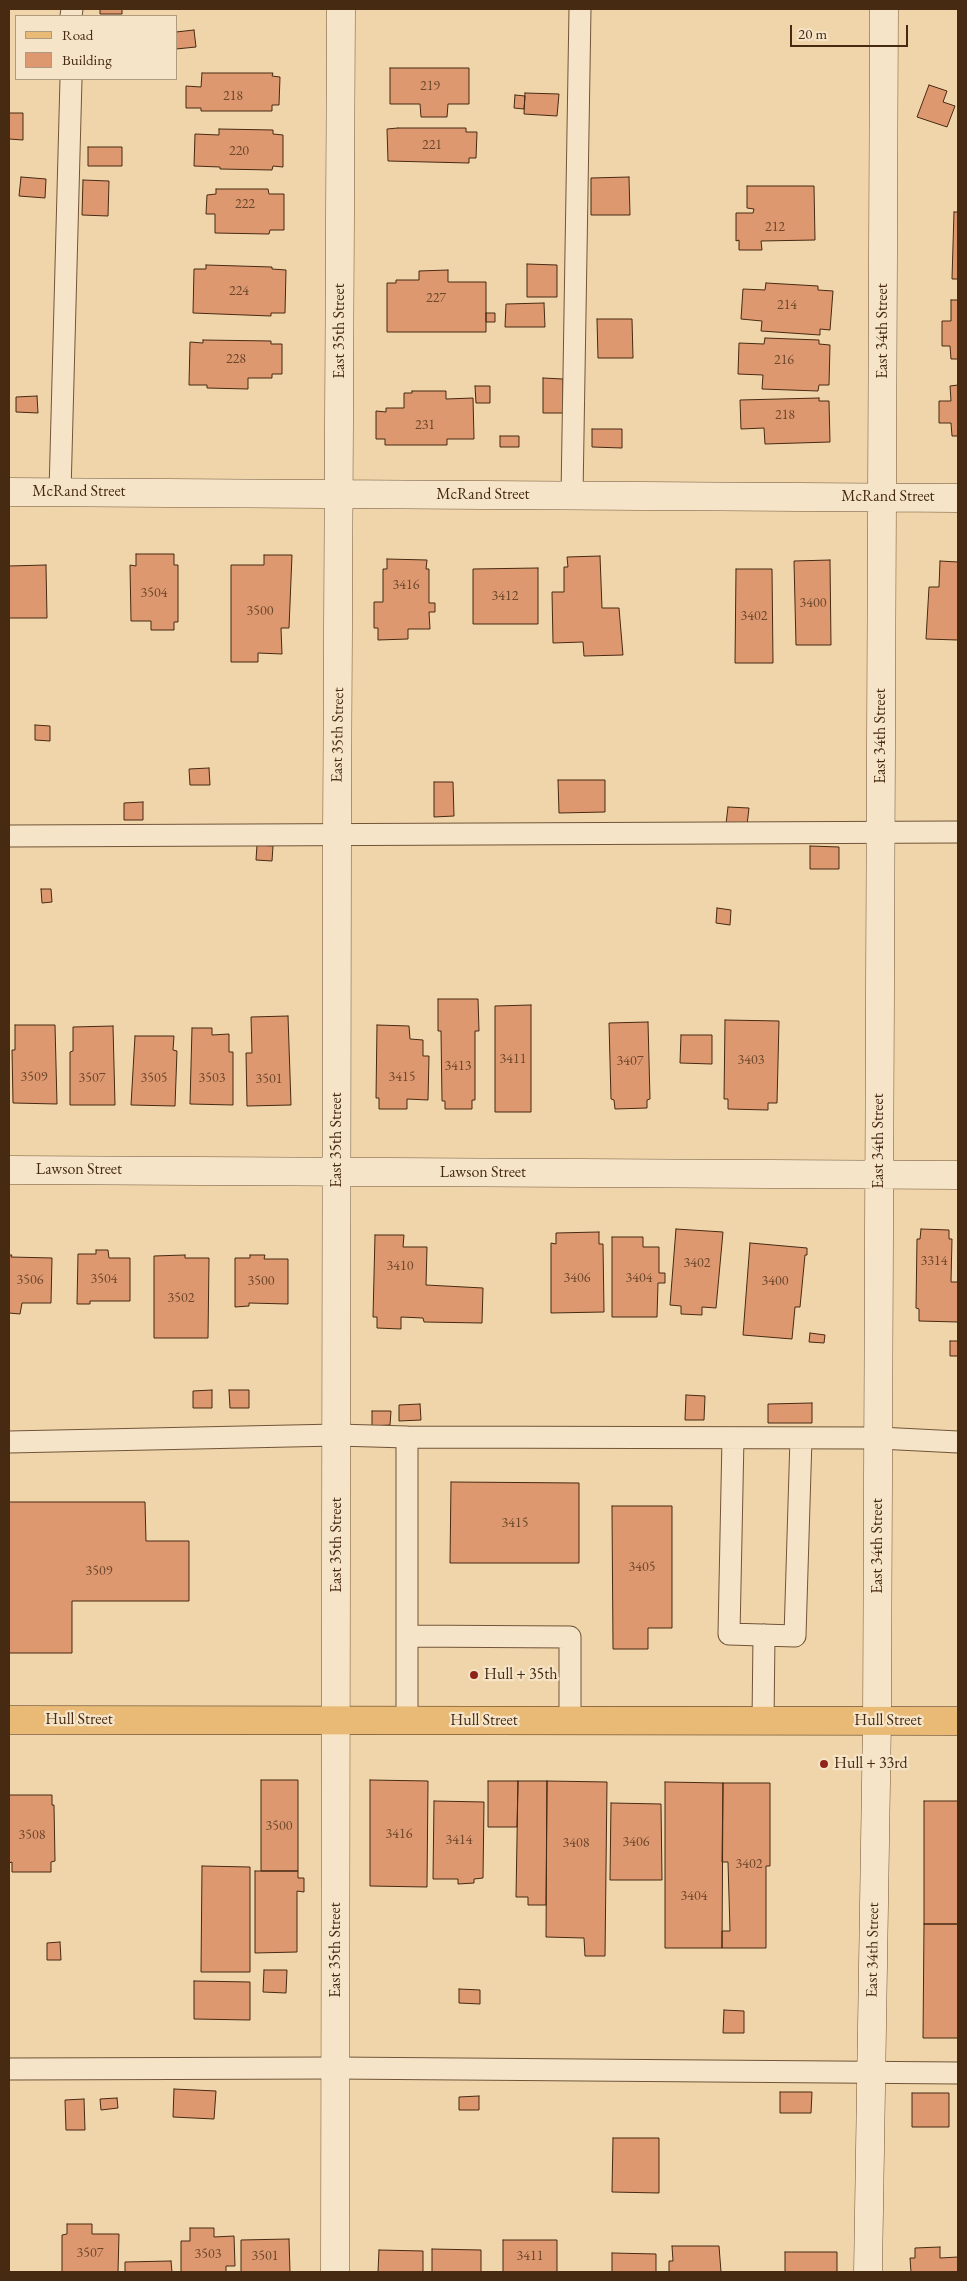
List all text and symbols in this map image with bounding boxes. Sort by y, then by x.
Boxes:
legend [15,15,178,80]
scale bar [792,15,910,47]
text: 20 m [798,24,827,43]
text: Road [62,25,93,44]
text: Building [62,50,112,69]
house number: 219 [420,78,440,94]
house number: 218 [223,88,243,104]
house number: 221 [422,137,442,153]
house number: 220 [229,143,249,159]
house number: 222 [235,196,255,212]
house number: 212 [765,219,785,235]
house number: 224 [229,283,249,299]
street label: East 35th Street [330,283,350,379]
street label: East 34th Street [873,283,893,379]
house number: 227 [426,290,446,306]
house number: 214 [777,297,797,313]
house number: 228 [226,351,246,367]
house number: 216 [774,352,794,368]
house number: 218 [775,407,795,423]
house number: 231 [415,417,435,433]
street label: McRand Street [32,482,126,502]
street label: McRand Street [436,485,530,505]
street label: McRand Street [841,487,935,507]
house number: 3416 [393,577,419,593]
house number: 3504 [141,585,167,601]
house number: 3412 [492,588,518,604]
house number: 3400 [800,595,826,611]
house number: 3500 [247,603,273,619]
house number: 3402 [741,608,767,624]
street label: East 35th Street [328,687,348,783]
street label: East 34th Street [871,688,891,784]
house number: 3411 [500,1051,526,1067]
house number: 3403 [738,1052,764,1068]
house number: 3407 [617,1053,643,1069]
house number: 3413 [445,1058,471,1074]
house number: 3509 [21,1069,47,1085]
house number: 3415 [389,1069,415,1085]
house number: 3507 [79,1070,105,1086]
house number: 3505 [141,1070,167,1086]
house number: 3503 [199,1070,225,1086]
house number: 3501 [256,1071,282,1087]
street label: East 35th Street [327,1092,347,1188]
street label: East 34th Street [869,1093,889,1189]
street label: Lawson Street [36,1160,122,1180]
street label: Lawson Street [440,1163,526,1183]
house number: 3314 [921,1253,947,1269]
house number: 3402 [684,1255,710,1271]
house number: 3410 [387,1258,413,1274]
house number: 3406 [564,1270,590,1286]
house number: 3404 [626,1270,652,1286]
house number: 3504 [91,1271,117,1287]
house number: 3506 [17,1272,43,1288]
house number: 3500 [248,1273,274,1289]
house number: 3400 [762,1273,788,1289]
house number: 3502 [168,1290,194,1306]
street label: East 35th Street [327,1497,347,1593]
street label: East 34th Street [868,1498,888,1594]
house number: 3415 [502,1515,528,1531]
house number: 3405 [629,1559,655,1575]
house number: 3509 [86,1563,112,1579]
place label: Hull + 35th [484,1665,558,1685]
marker: Hull + 35th [468,1669,480,1681]
street label: Hull Street [45,1710,113,1730]
street label: Hull Street [450,1711,518,1731]
street label: Hull Street [854,1711,922,1731]
place label: Hull + 33rd [834,1754,908,1774]
marker: Hull + 33rd [818,1758,830,1770]
house number: 3500 [266,1818,292,1834]
house number: 3416 [386,1826,412,1842]
house number: 3508 [19,1827,45,1843]
house number: 3414 [446,1832,472,1848]
house number: 3406 [623,1834,649,1850]
house number: 3408 [563,1835,589,1851]
house number: 3402 [736,1856,762,1872]
house number: 3404 [681,1888,707,1904]
street label: East 35th Street [326,1902,346,1998]
street label: East 34th Street [863,1902,883,1998]
house number: 3507 [77,2245,103,2261]
house number: 3503 [195,2246,221,2262]
house number: 3501 [252,2248,278,2264]
house number: 3411 [517,2248,543,2264]

